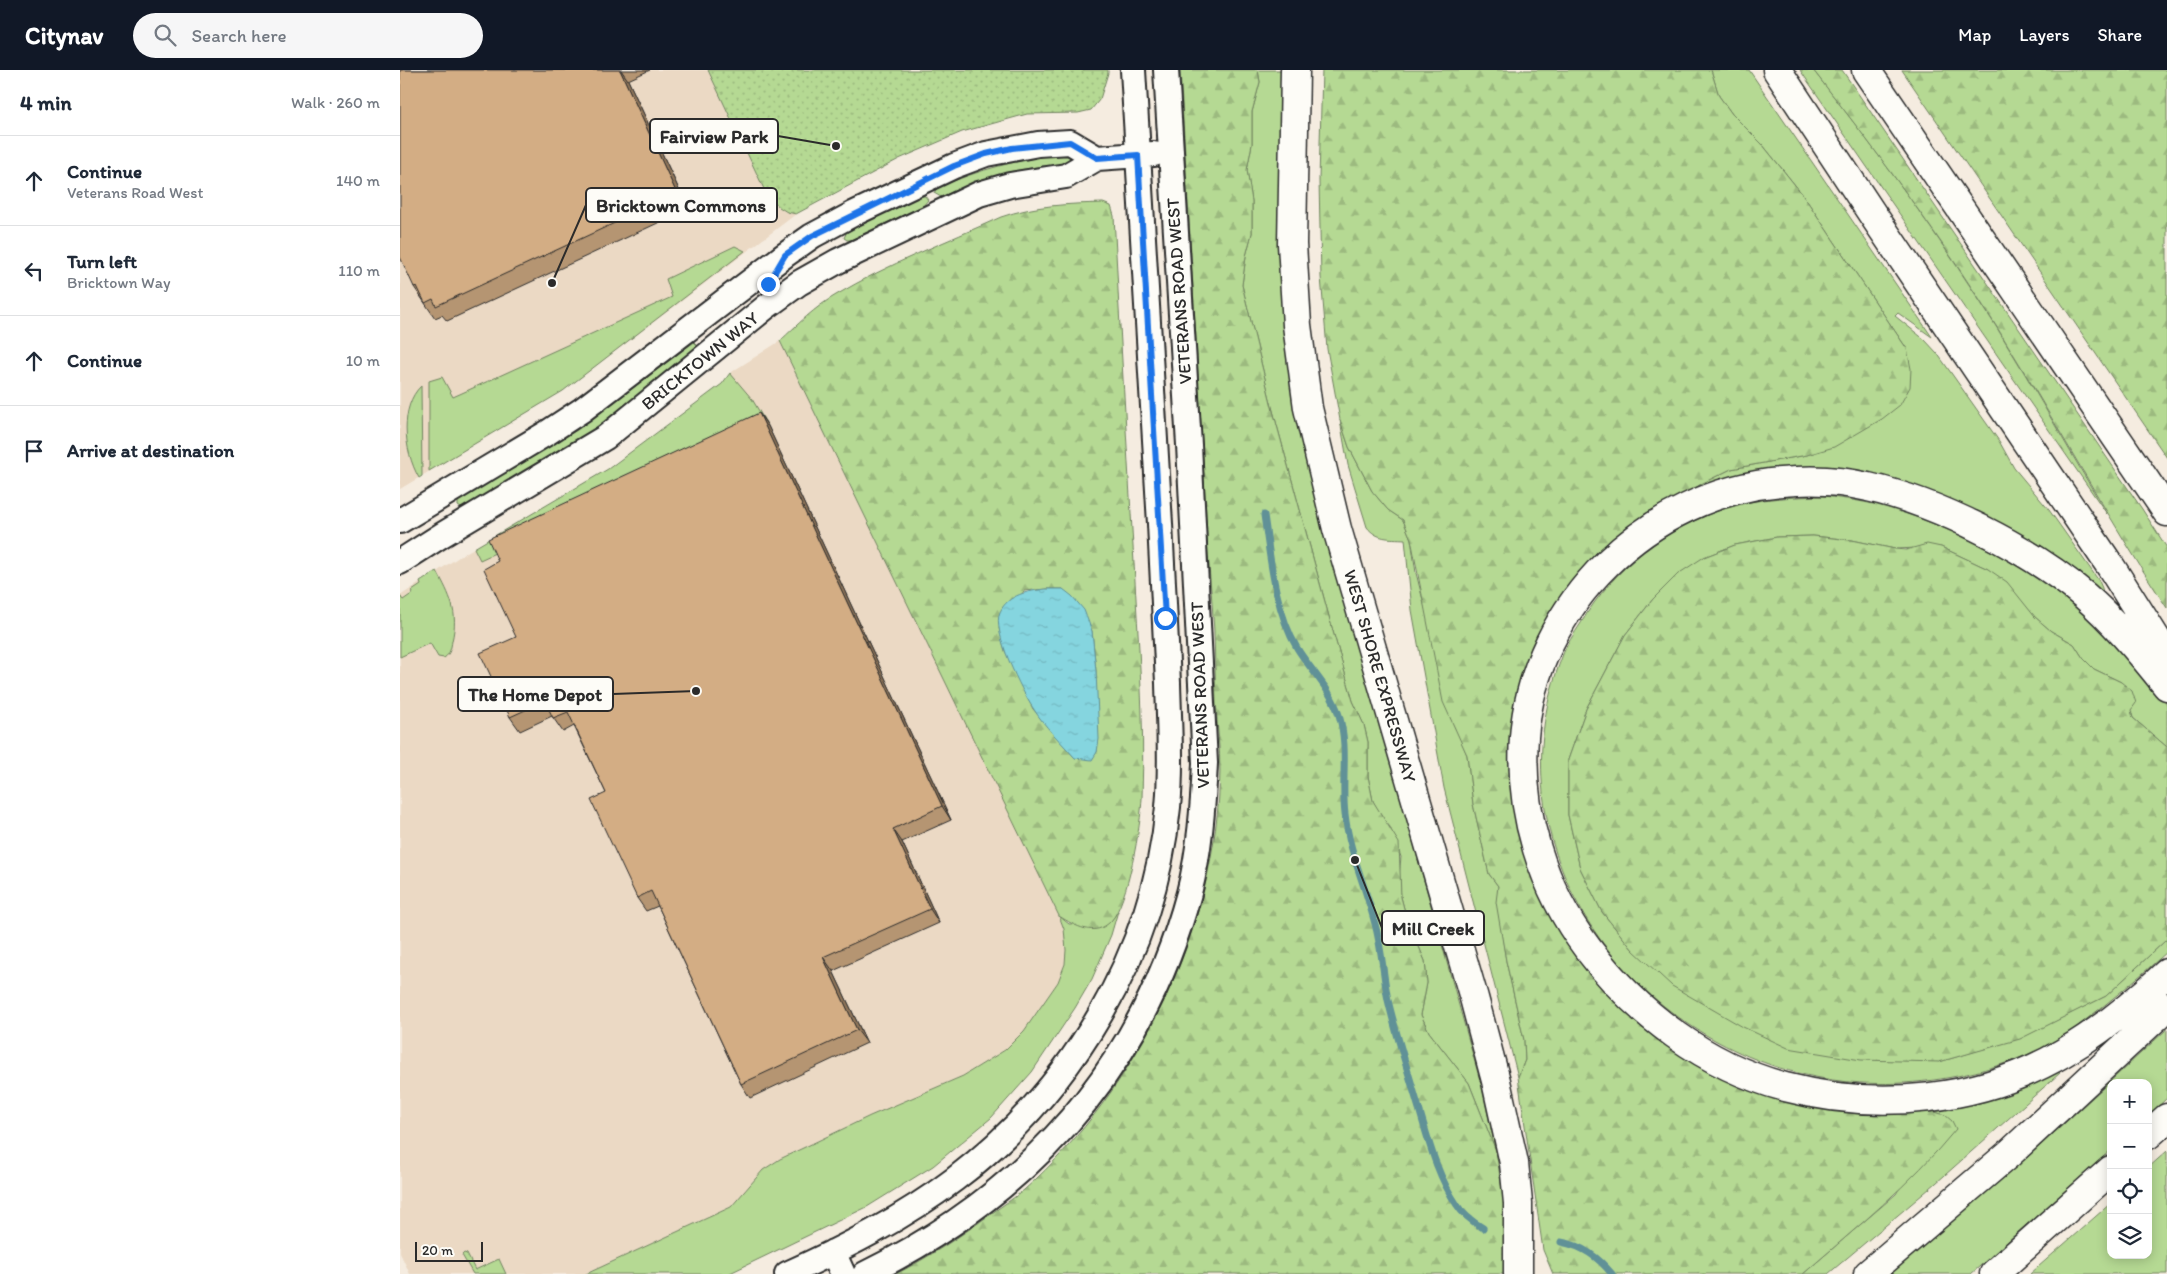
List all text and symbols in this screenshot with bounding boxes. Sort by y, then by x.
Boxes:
search box [133,13,483,58]
text: Citynav [25,21,103,50]
icon: search [151,21,179,49]
text: Search here [191,24,287,47]
text: Map [1958,24,1991,46]
text: Layers [2019,24,2069,46]
text: Share [2097,24,2142,46]
text: 4 min [20,90,72,115]
text: Walk · 260 m [291,93,380,112]
callout: Fairview Park [650,119,778,153]
text: Fairview Park [660,125,769,148]
text: Continue [67,160,142,183]
icon: ahead [20,167,48,195]
text: 140 m [336,171,380,190]
text: Veterans Road West [67,183,204,202]
callout: Bricktown Commons [586,188,777,222]
text: Bricktown Commons [596,194,767,217]
street label: VETERANS ROAD WEST [1162,197,1196,385]
text: Turn left [67,250,137,273]
icon: left [20,257,48,285]
text: 110 m [338,261,380,280]
text: Bricktown Way [67,273,171,292]
route end [757,273,780,296]
street label: BRICKTOWN WAY [637,307,764,415]
icon: ahead [20,347,48,375]
text: Continue [67,349,142,372]
text: 10 m [346,351,380,370]
icon: arrive [20,437,48,465]
text: Arrive at destination [67,439,234,462]
street label: WEST SHORE EXPRESSWAY [1339,567,1421,786]
street label: VETERANS ROAD WEST [1186,601,1214,789]
route start [1154,607,1177,630]
callout: The Home Depot [458,677,613,711]
text: The Home Depot [467,683,602,706]
callout: Mill Creek [1382,911,1484,945]
text: Mill Creek [1392,917,1474,940]
map controls [2107,1079,2152,1259]
button: + [2107,1079,2152,1124]
button: − [2107,1124,2152,1169]
button: locate [2107,1169,2152,1214]
button: layers [2107,1214,2152,1259]
scale bar [415,1239,482,1262]
text: 20 m [422,1242,453,1259]

